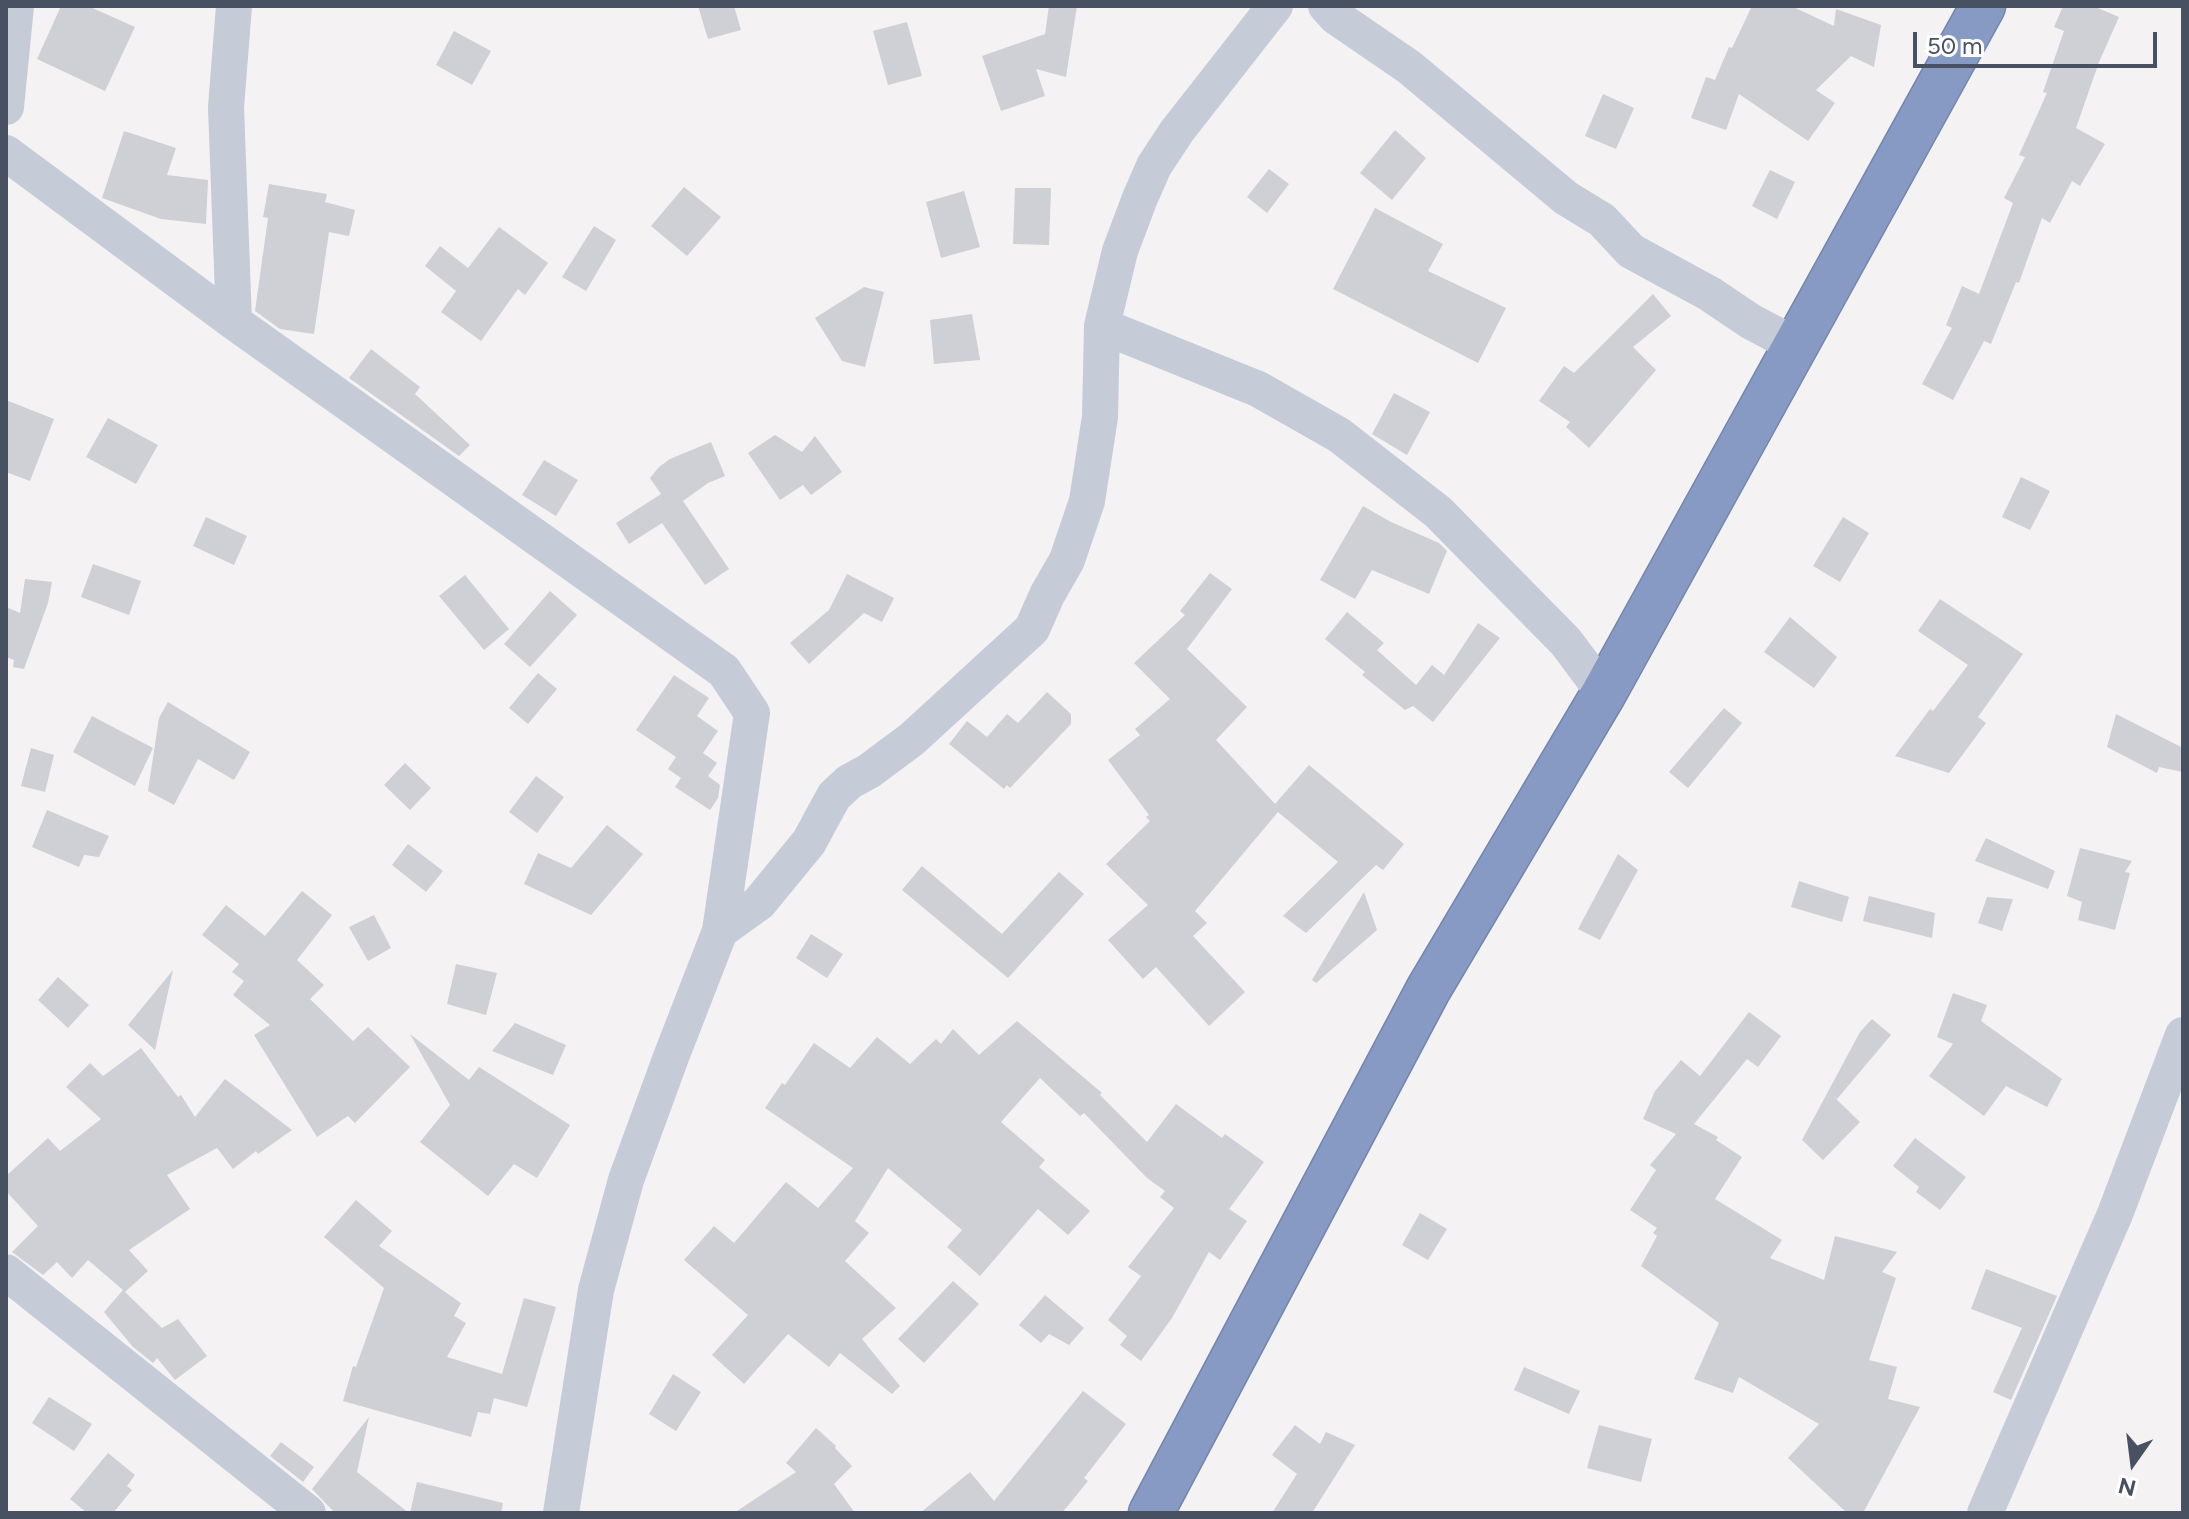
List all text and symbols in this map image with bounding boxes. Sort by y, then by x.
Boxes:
scale bar [1917,16,2161,66]
text: 50 m [1927,31,1983,60]
north arrow [2093,1423,2173,1503]
text: N [2116,1472,2139,1502]

